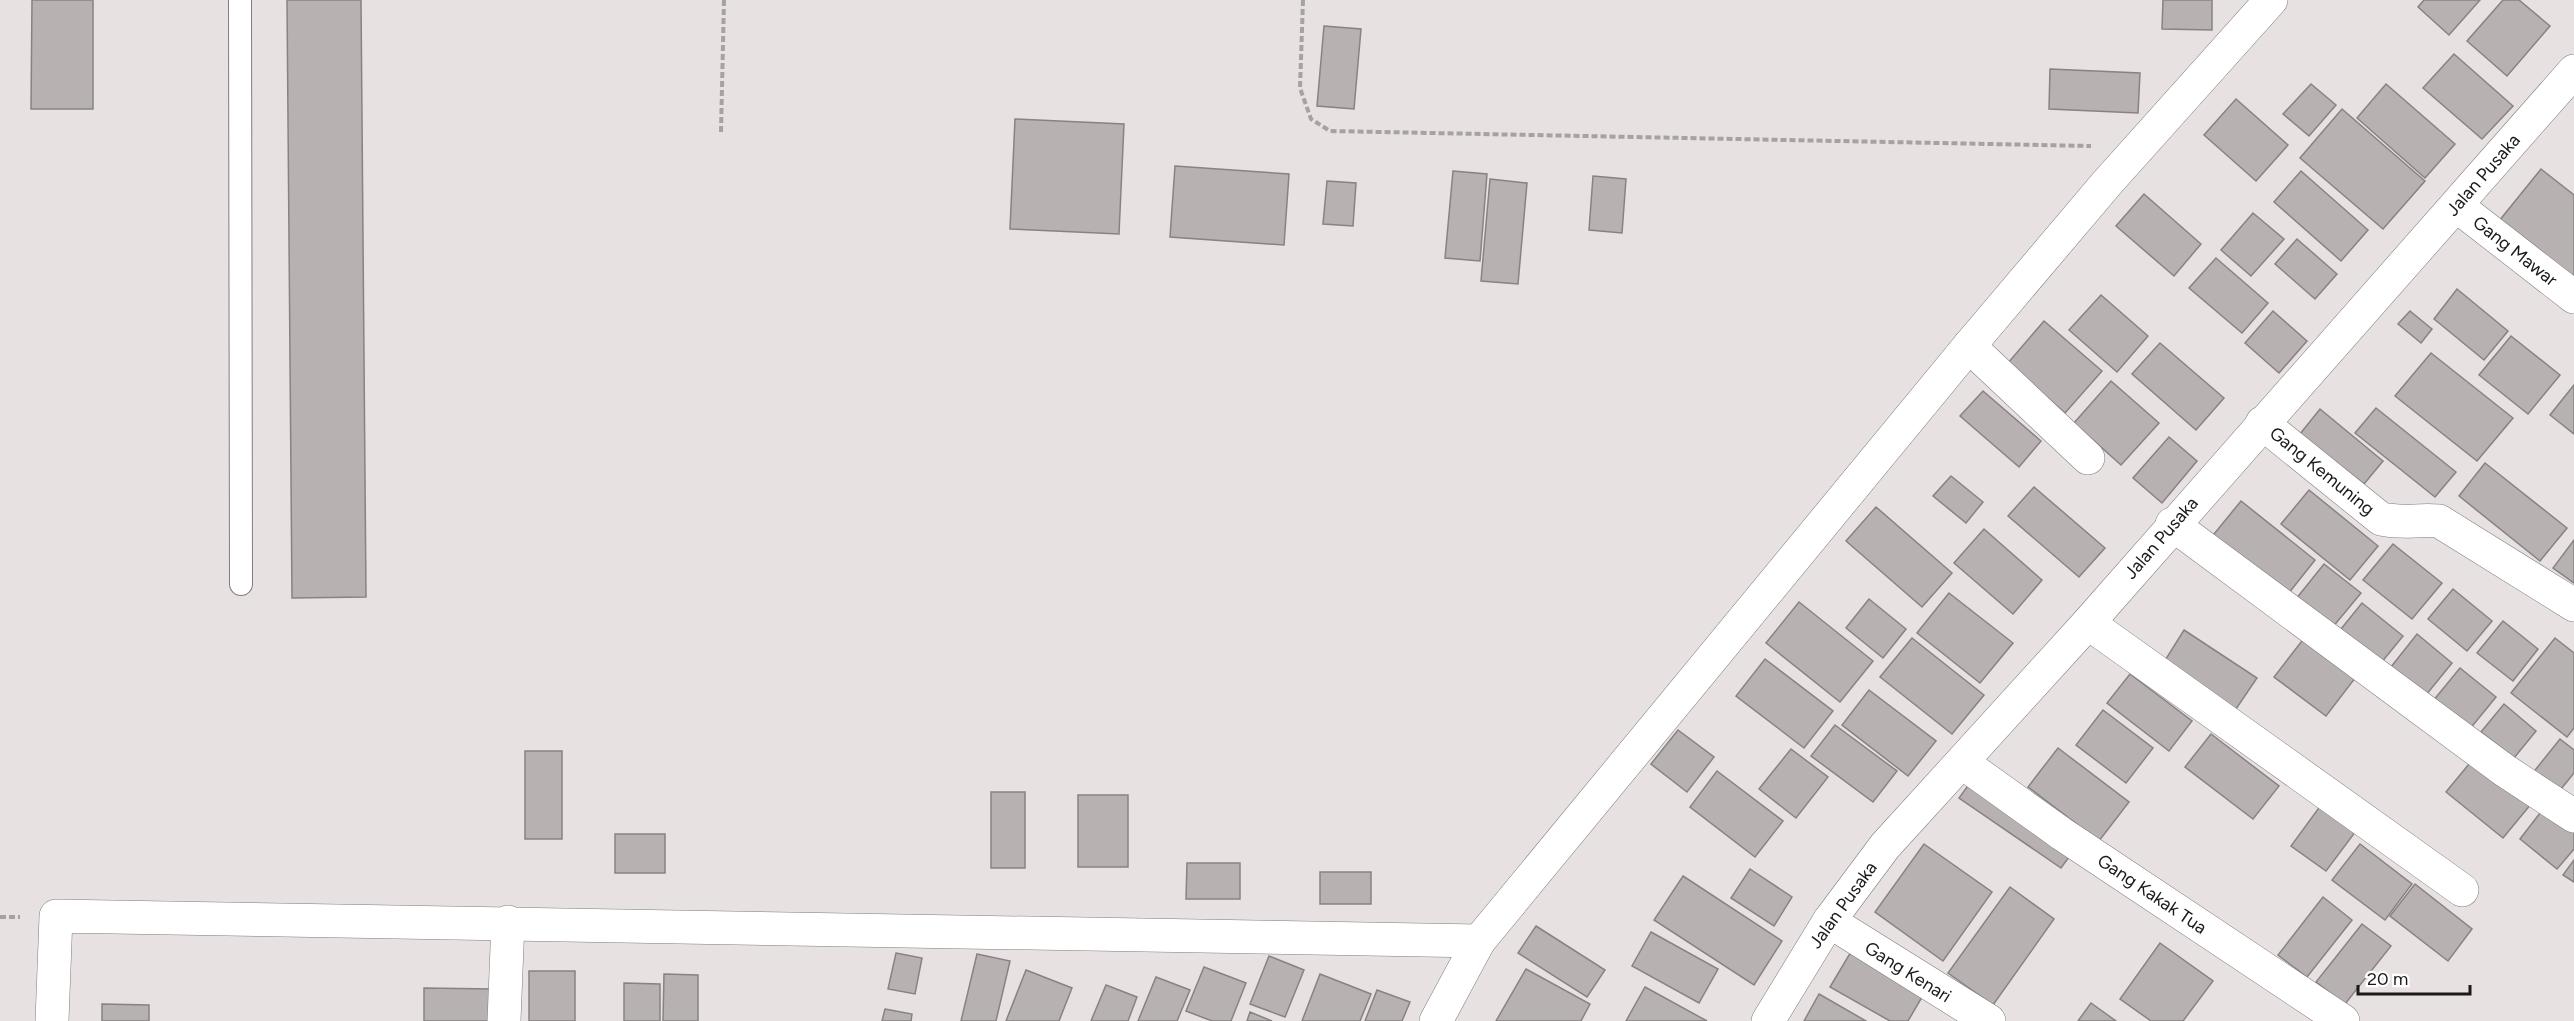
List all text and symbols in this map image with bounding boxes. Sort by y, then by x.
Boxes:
street label: Jalan Pusaka [2441,129,2525,221]
street label: Gang Mawar [2468,211,2562,291]
street label: Gang Kemuning [2265,422,2379,520]
street label: Jalan Pusaka [2119,492,2203,584]
street label: Gang Kakak Tua [2093,849,2211,939]
street label: Jalan Pusaka [1804,857,1882,953]
street label: Gang Kenari [1861,937,1955,1007]
scale bar [2358,958,2470,996]
text: 20 m [2367,968,2408,990]

